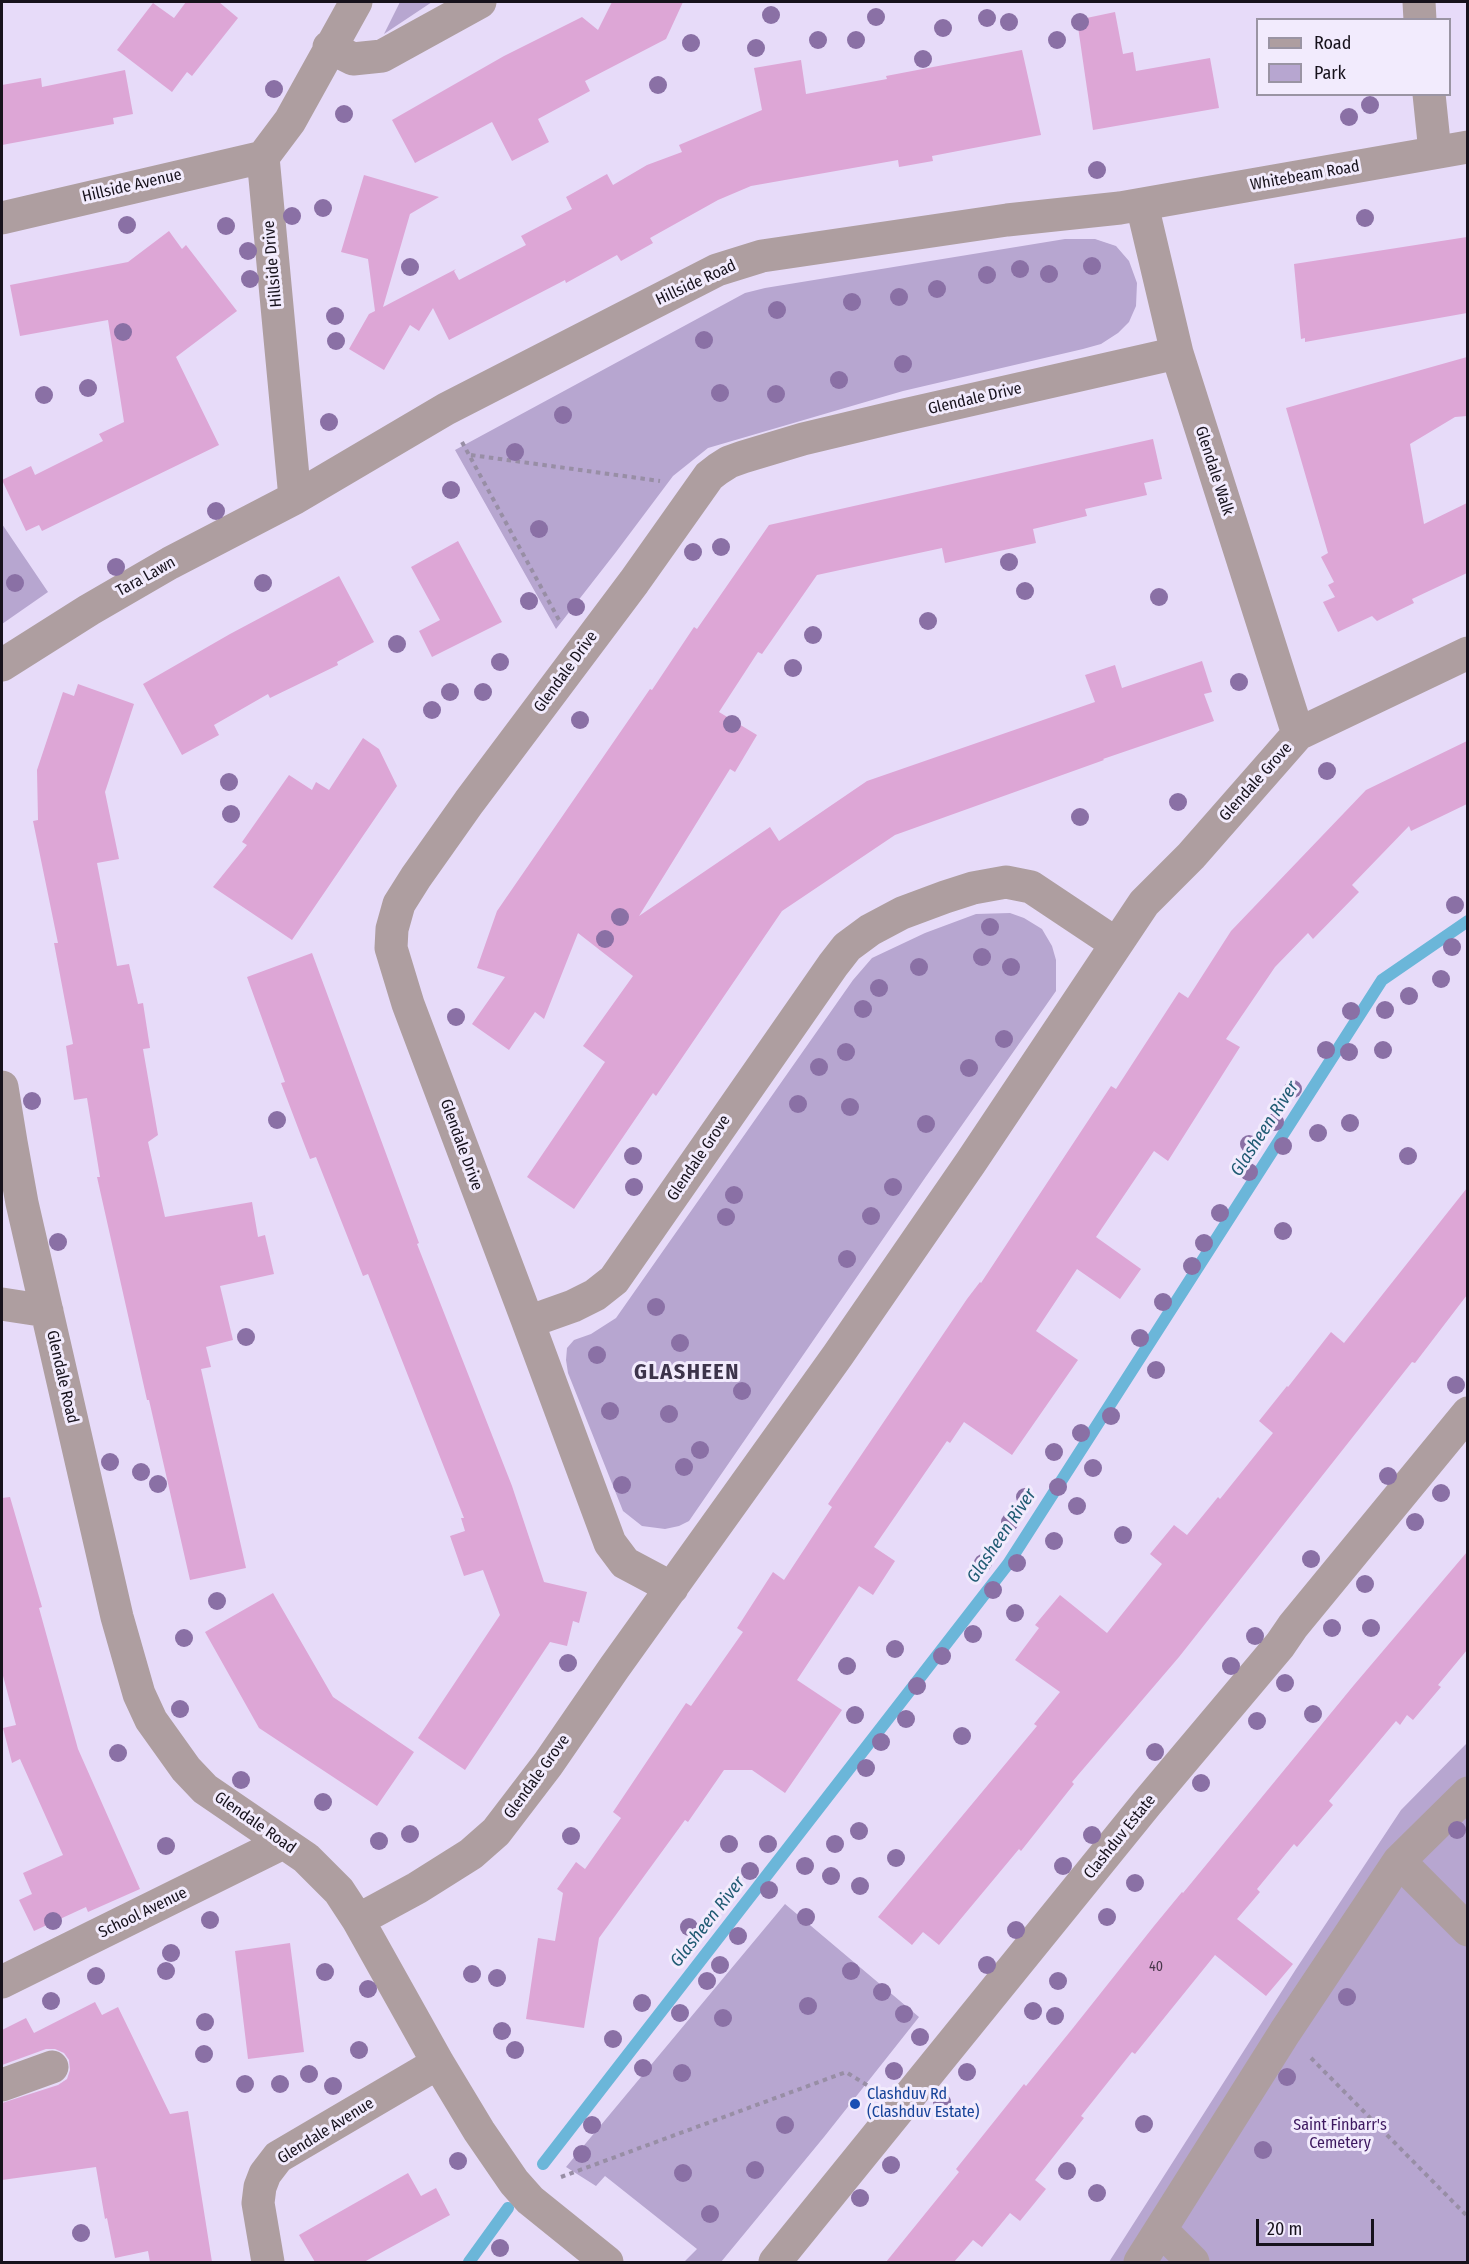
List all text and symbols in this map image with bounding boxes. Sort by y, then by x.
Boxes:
legend [1256,18,1451,96]
text: Road [1314,32,1351,54]
text: Park [1314,62,1346,84]
street label: Whitebeam Road [1249,157,1361,195]
street label: Hillside Avenue [80,165,184,207]
street label: Hillside Drive [260,220,286,308]
street label: Hillside Road [653,256,739,310]
street label: Glendale Drive [926,379,1024,419]
street label: Glendale Walk [1191,424,1237,518]
street label: Tara Lawn [113,553,179,601]
street label: Glendale Drive [530,628,602,716]
street label: Glendale Grove [1216,739,1296,825]
water label: Glasheen River [1226,1078,1304,1180]
street label: Glendale Drive [436,1097,486,1193]
street label: Glendale Grove [663,1111,735,1205]
street label: Glendale Road [42,1329,82,1425]
district label: GLASHEEN [634,1360,740,1386]
water label: Glasheen River [963,1485,1041,1587]
street label: Glendale Grove [500,1731,574,1823]
street label: Glendale Road [211,1788,299,1858]
street label: Clashduv Estate [1080,1791,1160,1883]
water label: Glasheen River [666,1873,750,1971]
street label: School Avenue [96,1883,190,1943]
house number: 40 [1149,1959,1163,1975]
place label: Clashduv Rd (Clashduv Estate) [867,2085,979,2123]
street label: Glendale Avenue [274,2094,378,2168]
marker: Clashduv Rd (Clashduv Estate) [848,2097,862,2111]
park label: Saint Finbarr's Cemetery [1293,2116,1387,2154]
scale bar [1259,2207,1378,2245]
text: 20 m [1267,2218,1302,2240]

